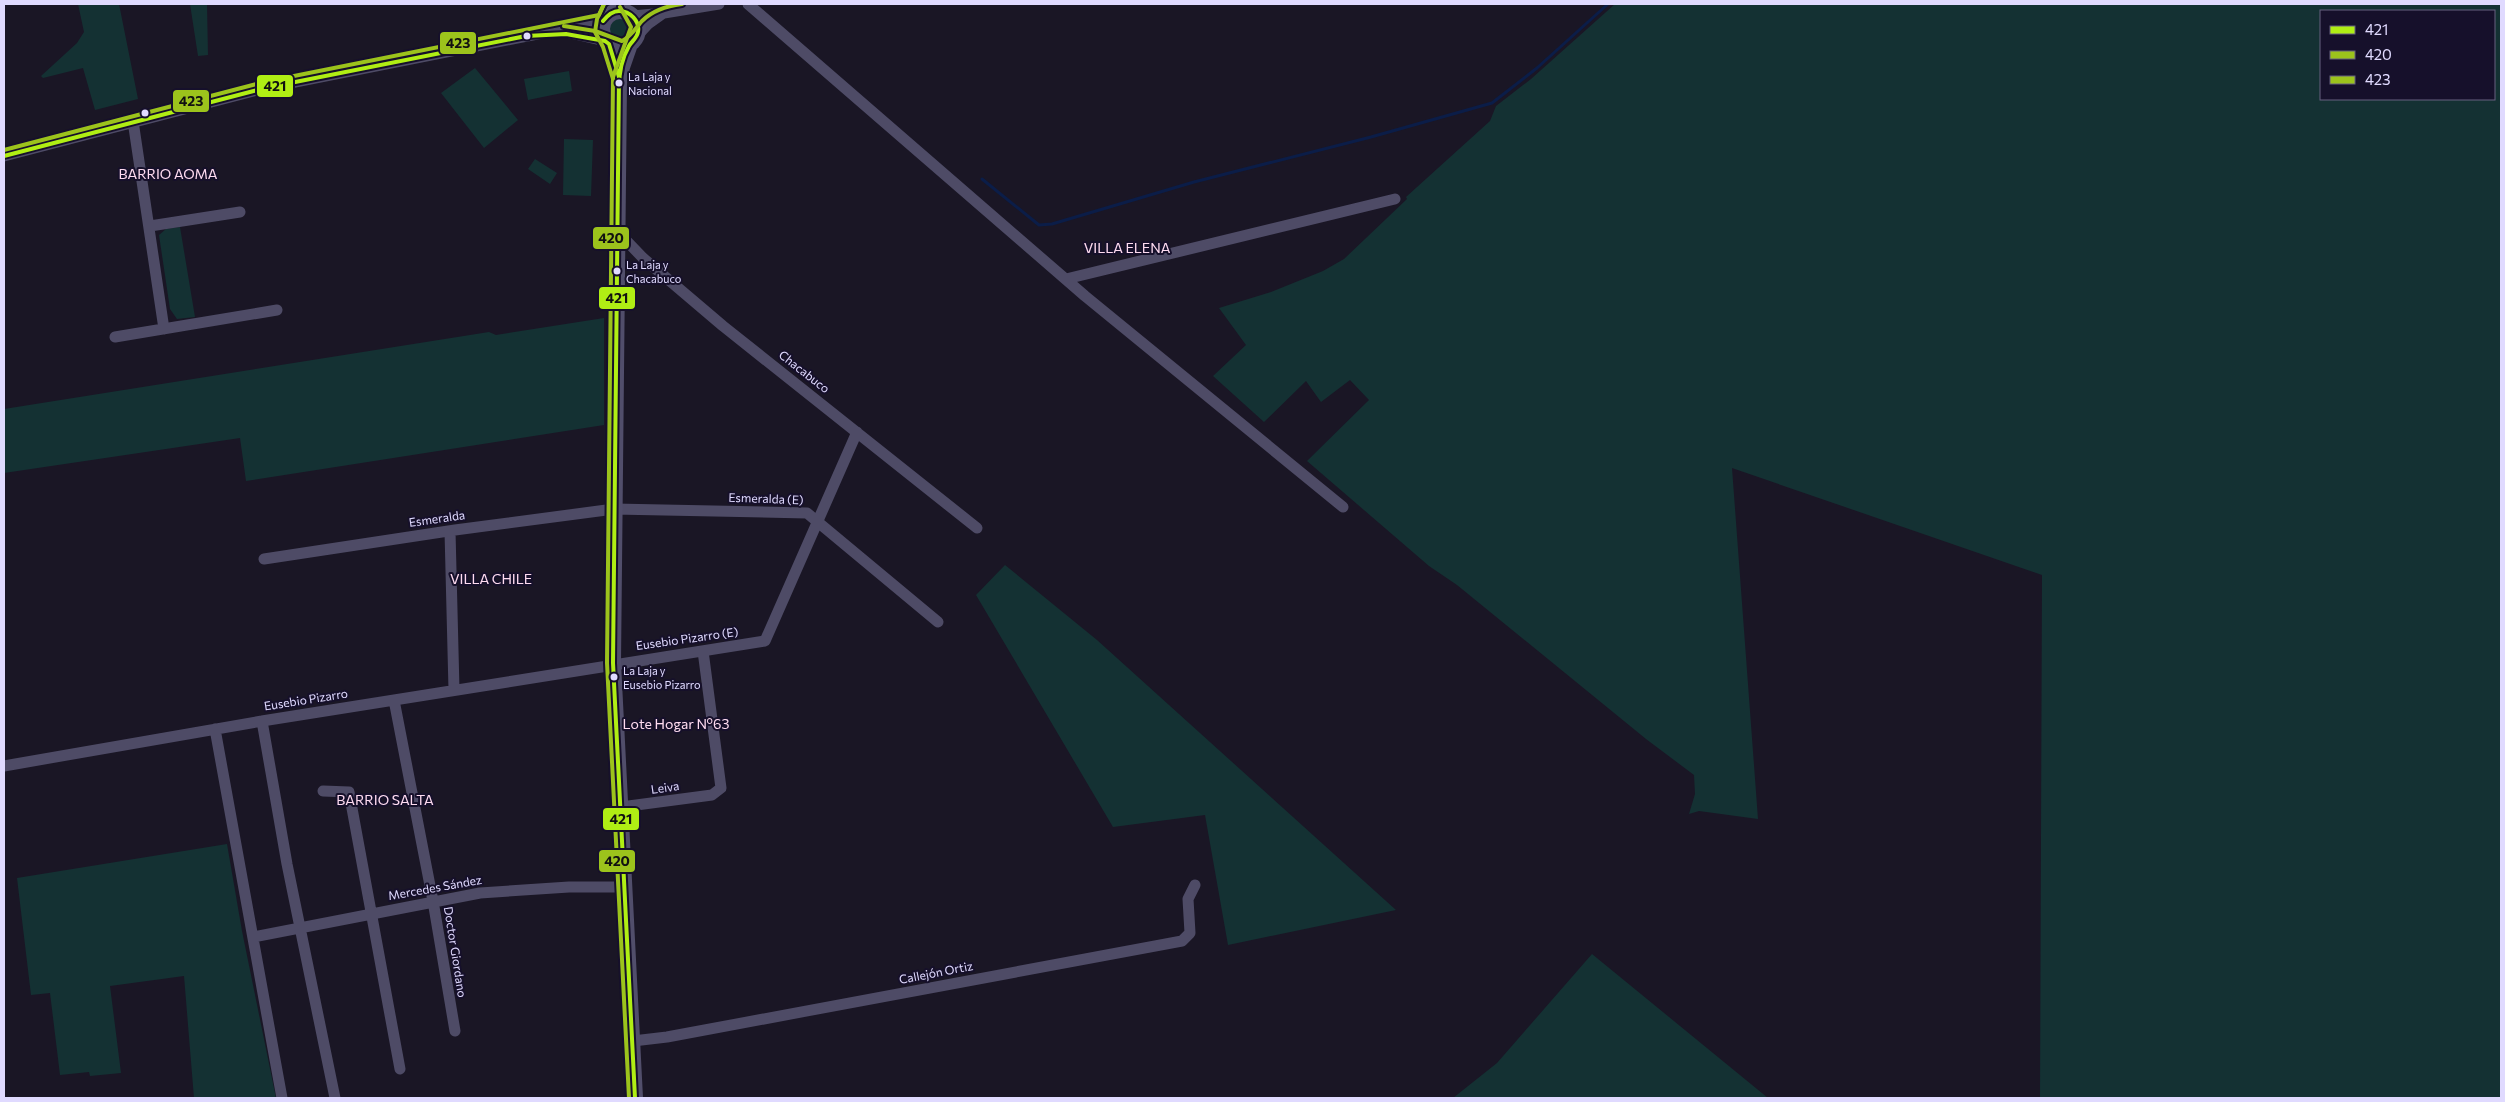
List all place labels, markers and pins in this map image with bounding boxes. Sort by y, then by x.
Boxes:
unlabelled marker [522,31,532,41]
place label: La Laja y Nacional [628,70,672,97]
marker: La Laja y Nacional [614,78,624,88]
unlabelled marker [140,108,150,118]
place label: La Laja y Chacabuco [626,258,682,285]
marker: La Laja y Chacabuco [612,266,622,276]
place label: La Laja y Eusebio Pizarro [623,664,701,691]
marker: La Laja y Eusebio Pizarro [609,672,619,682]

